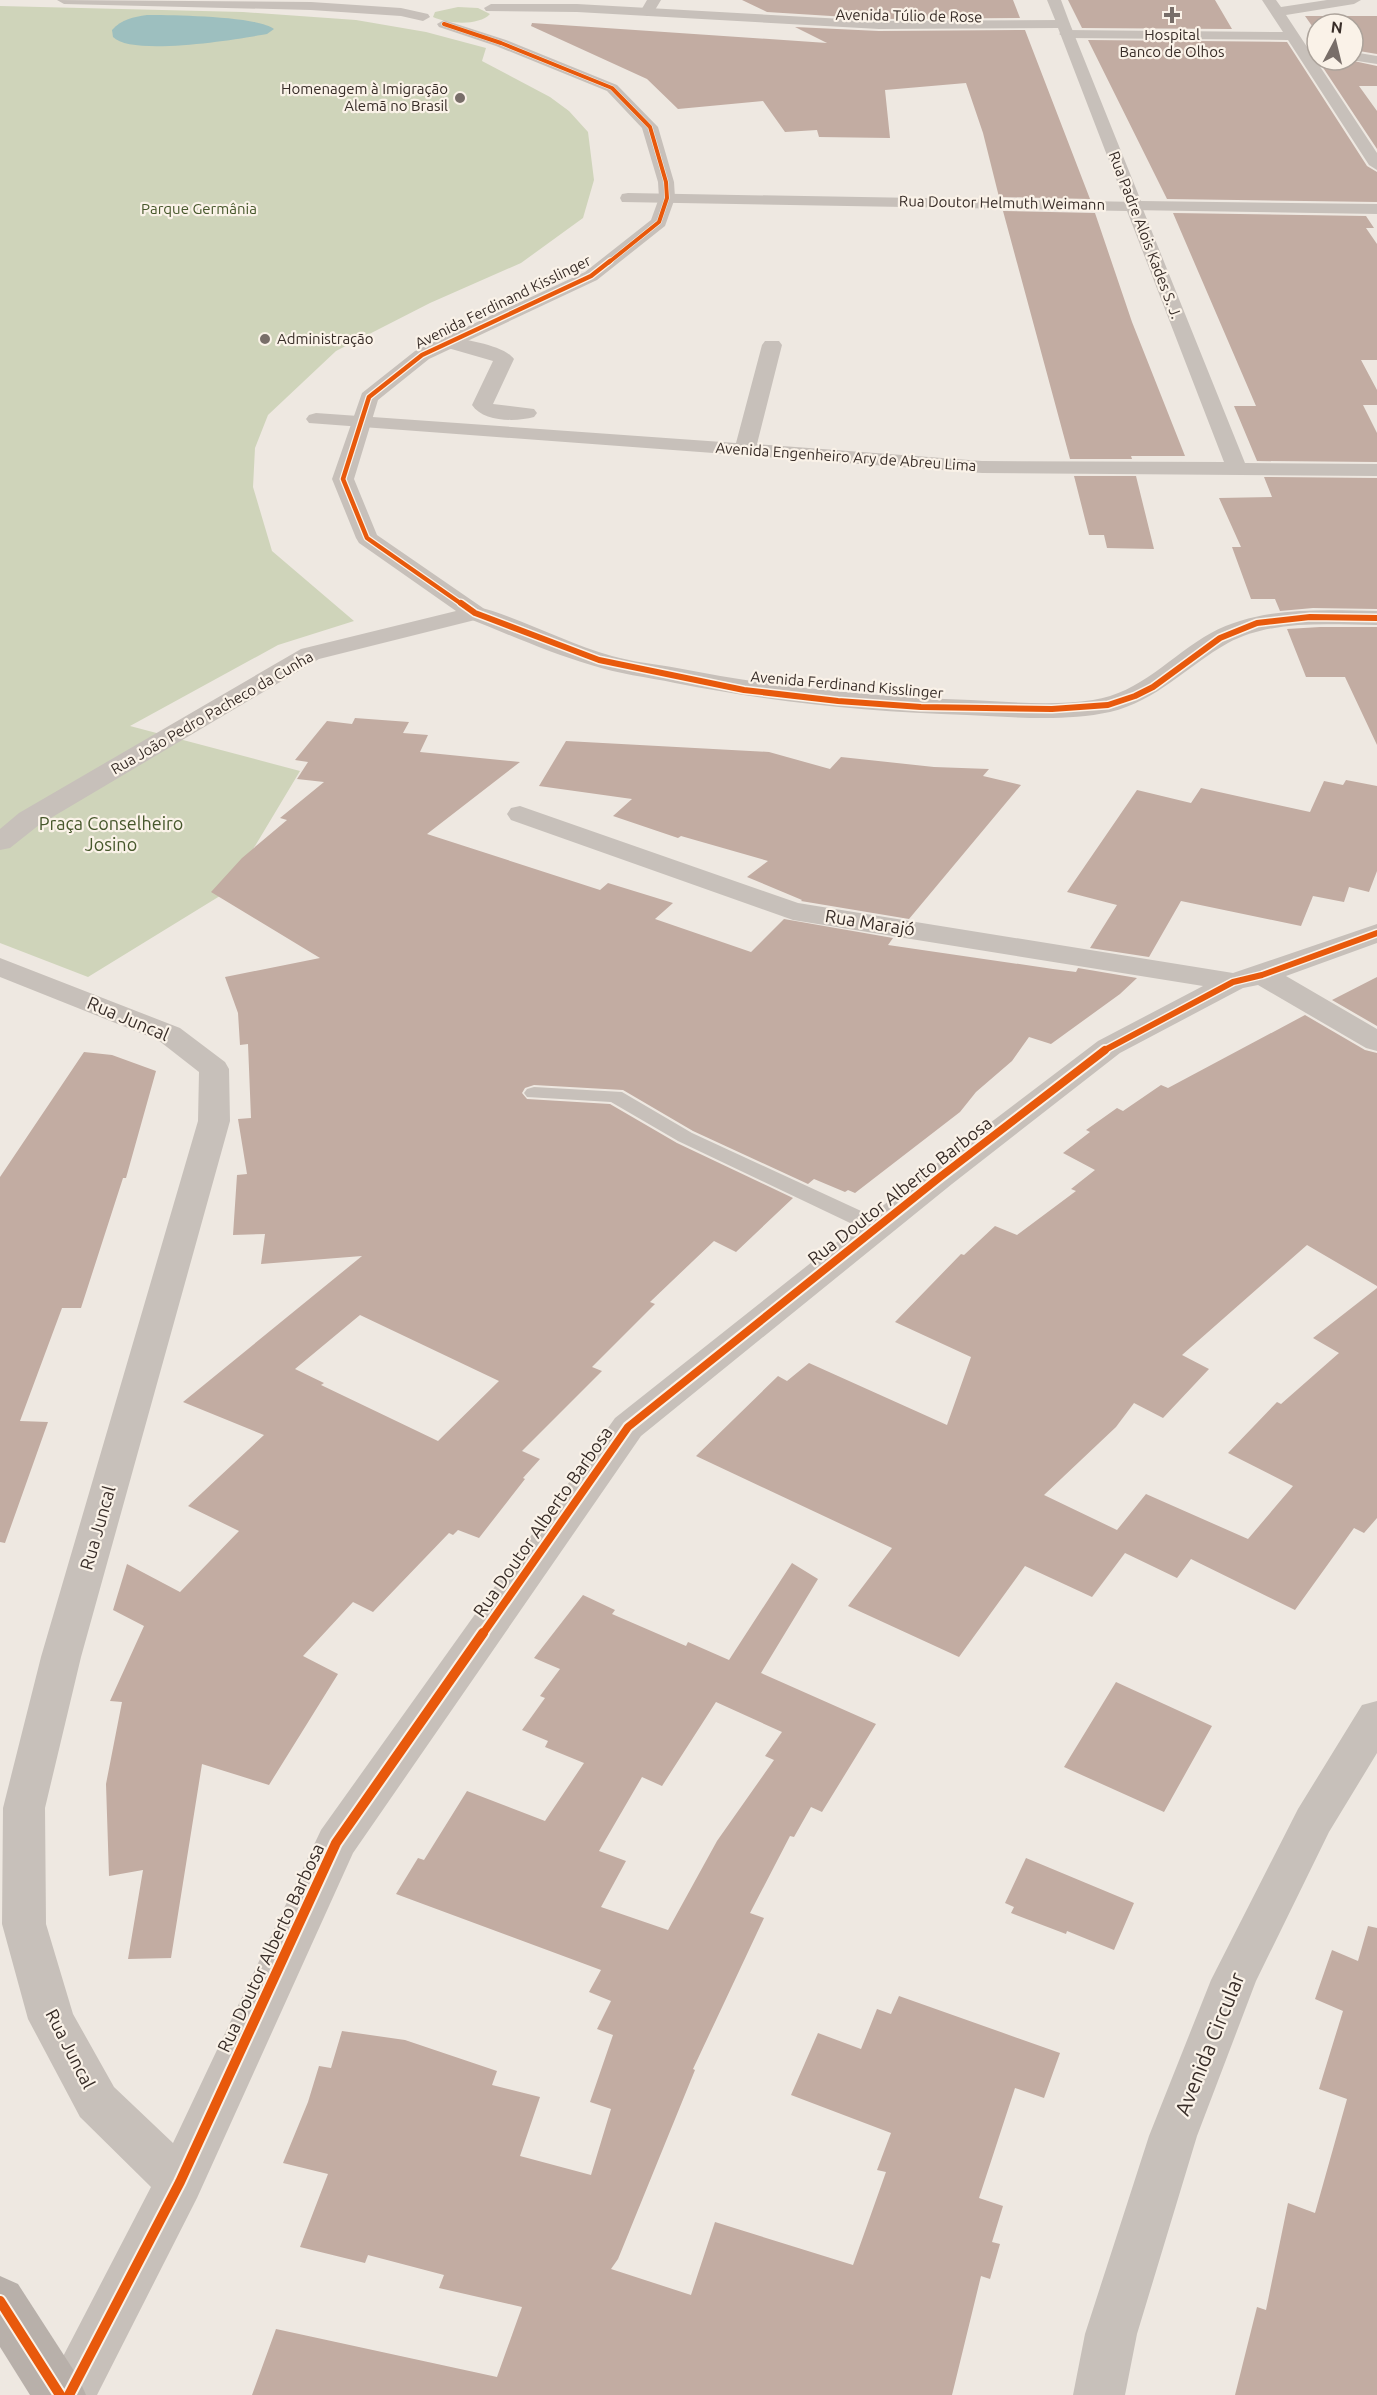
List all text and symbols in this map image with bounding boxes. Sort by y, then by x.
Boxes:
street label: Avenida Túlio de Rose [835,6,983,25]
marker: Hospital Banco de Olhos [1163,6,1181,24]
north arrow [1305,12,1365,72]
text: N [1330,17,1344,37]
place label: Hospital Banco de Olhos [1120,26,1224,60]
place label: Homenagem à Imigração Alemã no Brasil [281,80,448,114]
marker: Homenagem à Imigração Alemã no Brasil [453,91,467,105]
street label: Rua Padre Alois Kades S. J. [1106,149,1185,321]
street label: Rua Doutor Helmuth Weimann [899,192,1105,213]
park label: Parque Germânia [141,200,257,217]
street label: Avenida Ferdinand Kisslinger [412,251,594,352]
place label: Administração [277,330,374,347]
marker: Administração [258,332,272,346]
street label: Avenida Engenheiro Ary de Abreu Lima [715,439,977,474]
street label: Rua João Pedro Pacheco da Cunha [108,648,316,778]
street label: Avenida Ferdinand Kisslinger [750,668,944,701]
park label: Praça Conselheiro Josino [39,813,183,854]
street label: Rua Marajó [824,905,917,939]
street label: Rua Juncal [85,992,172,1044]
street label: Rua Doutor Alberto Barbosa [803,1112,995,1268]
street label: Rua Doutor Alberto Barbosa [469,1422,616,1621]
street label: Rua Juncal [75,1483,119,1572]
street label: Rua Doutor Alberto Barbosa [213,1840,327,2055]
street label: Avenida Circular [1169,1969,1249,2119]
street label: Rua Juncal [42,2005,100,2092]

